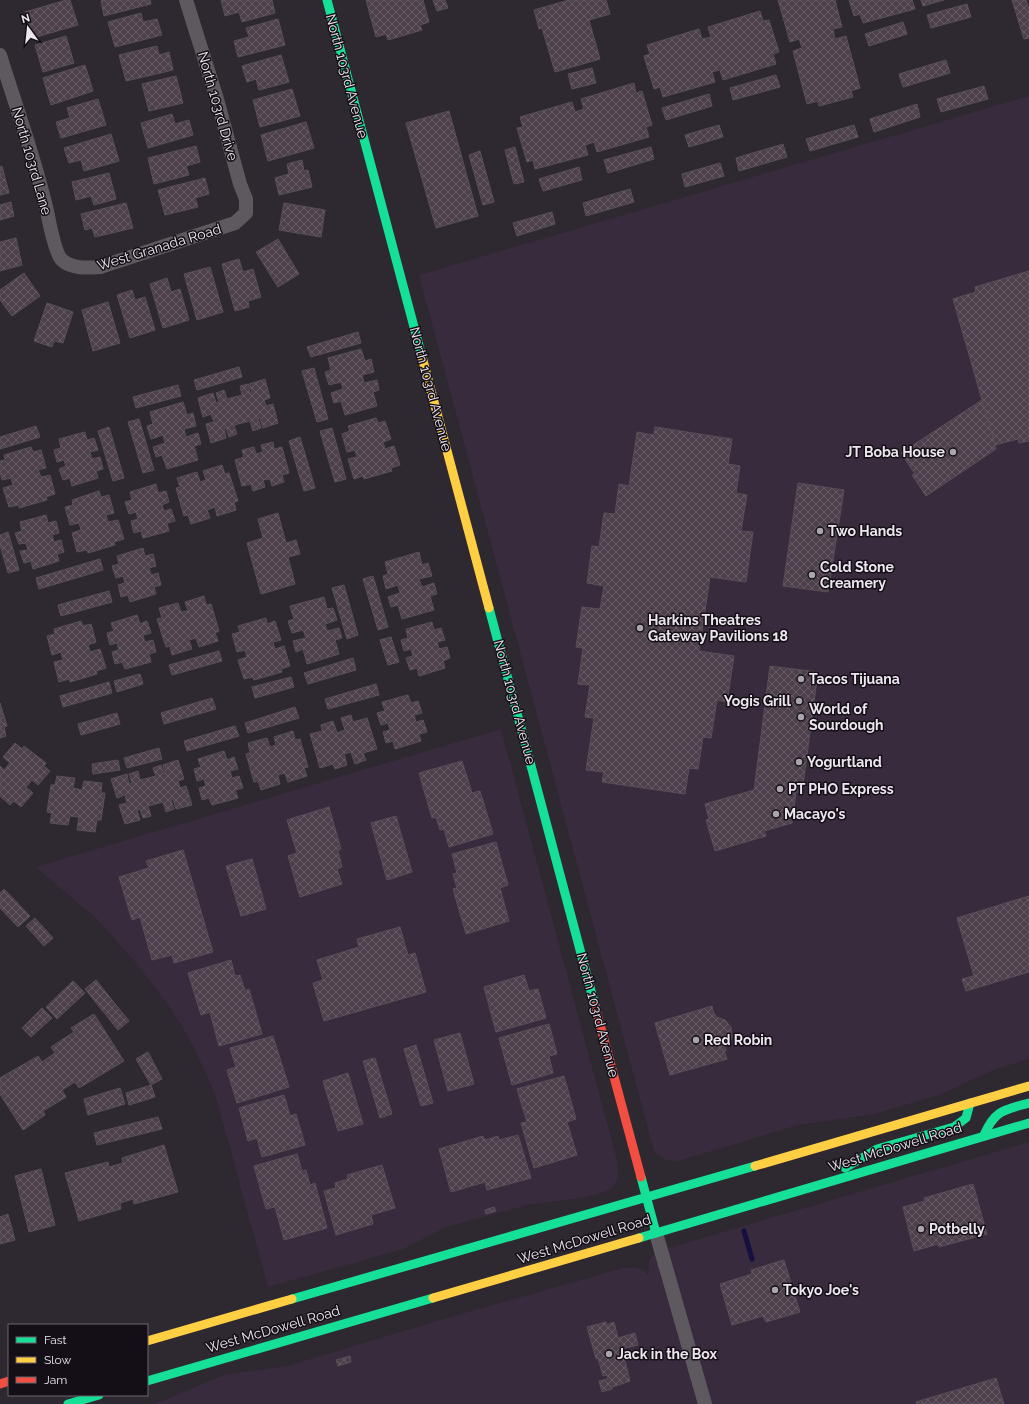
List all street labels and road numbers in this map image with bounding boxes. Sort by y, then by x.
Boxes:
street label: North 103rd Avenue [323,12,371,140]
street label: North 103rd Drive [195,50,241,162]
street label: North 103rd Lane [9,105,55,217]
street label: West Granada Road [95,221,223,273]
street label: North 103rd Avenue [407,325,455,453]
street label: North 103rd Avenue [491,638,539,766]
street label: North 103rd Avenue [574,951,622,1079]
street label: West McDowell Road [826,1119,964,1175]
street label: West McDowell Road [515,1211,653,1267]
street label: West McDowell Road [204,1302,342,1356]

